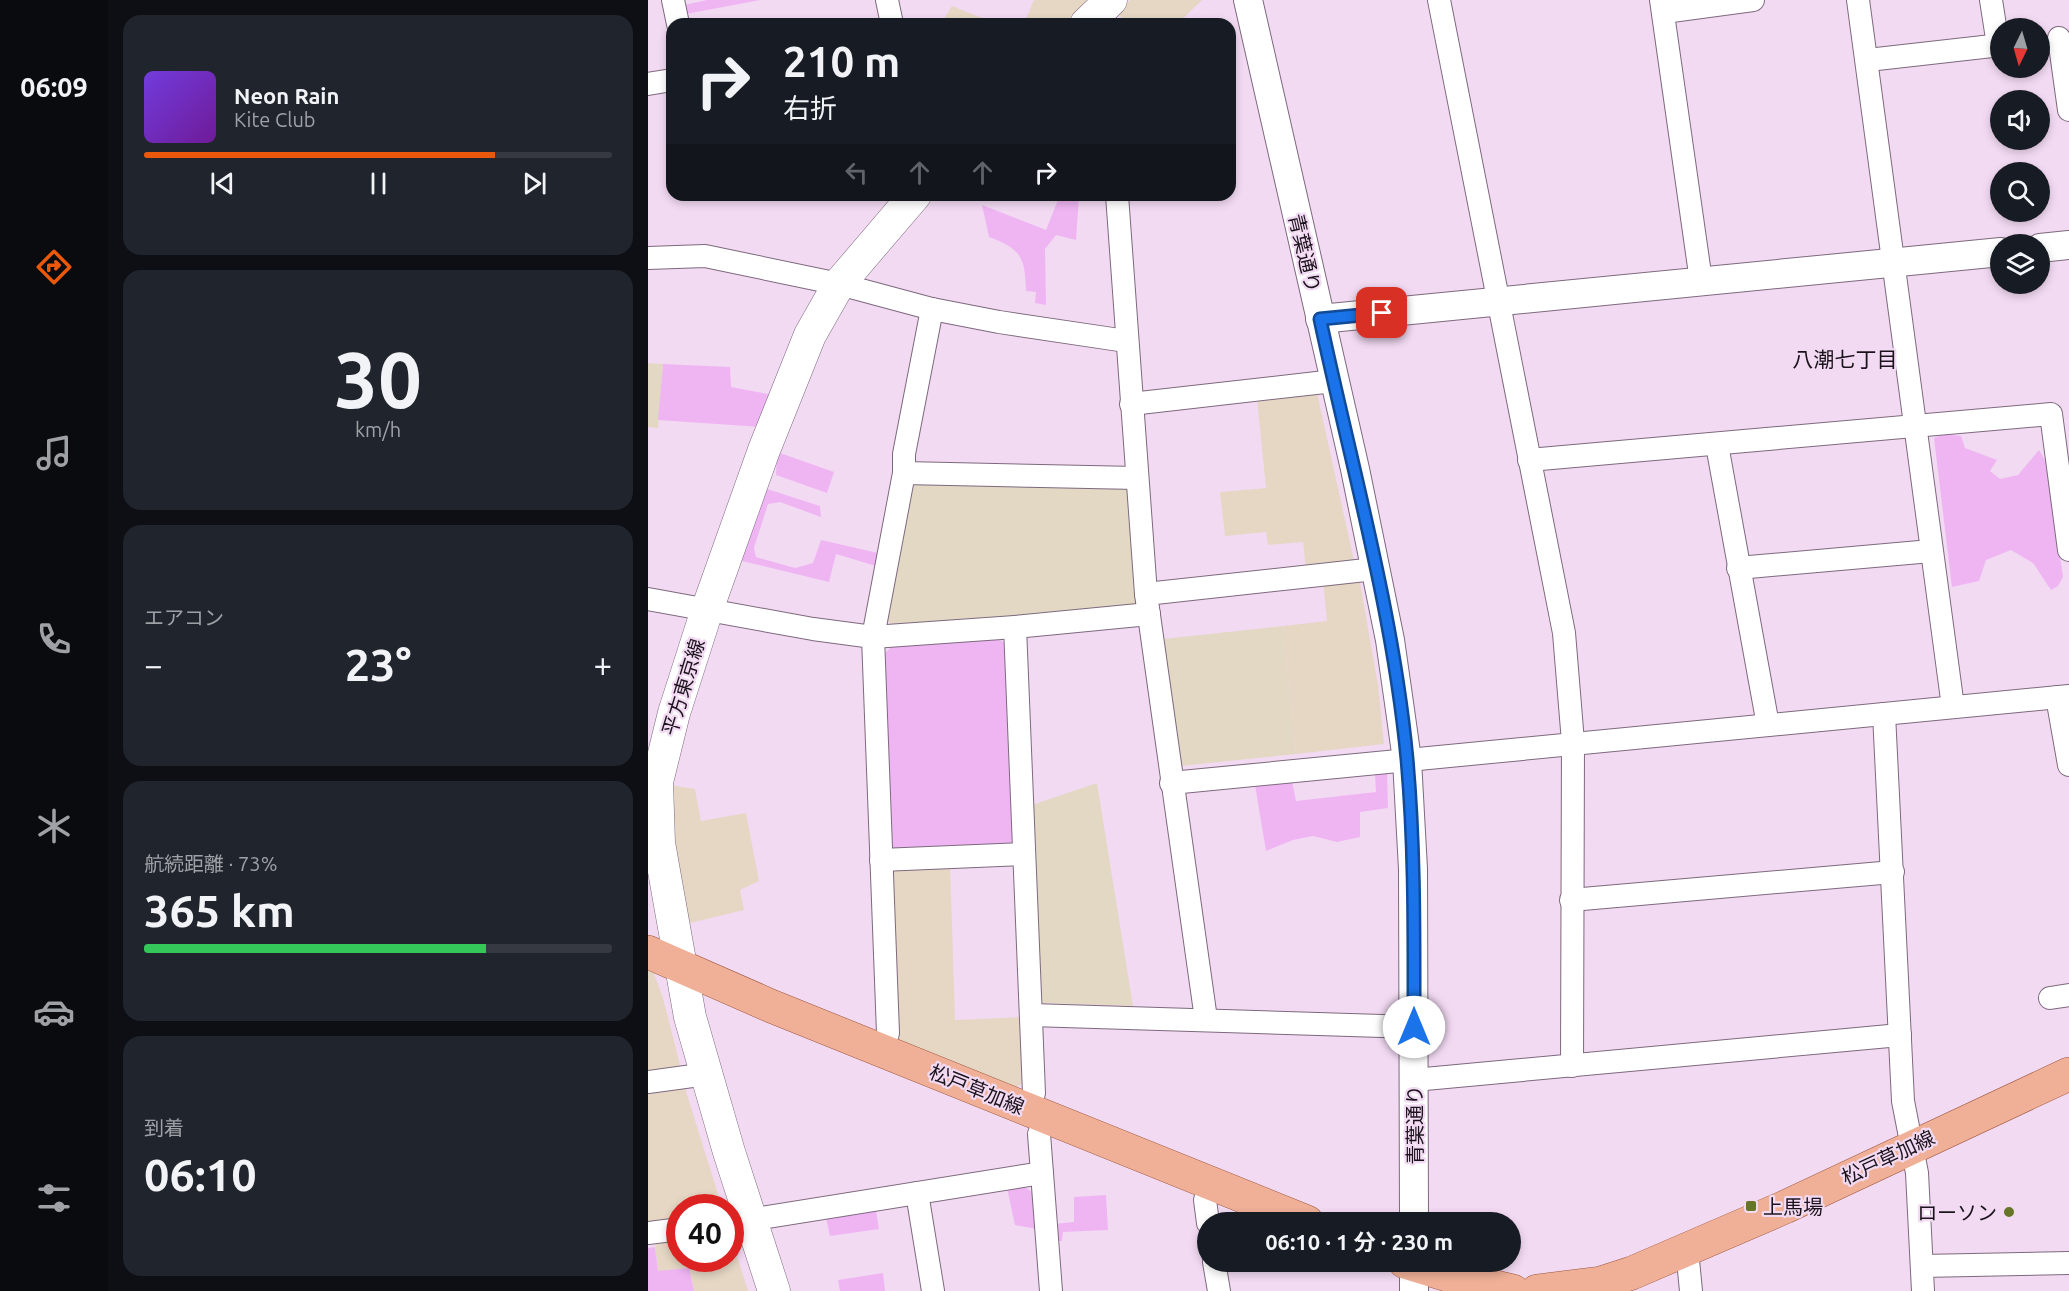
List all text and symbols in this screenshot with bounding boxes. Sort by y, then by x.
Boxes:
north arrow [1990,18,2050,78]
map controls [1990,18,2050,294]
text: 210 m [783,38,900,85]
icon: right [684,42,762,120]
text: 06:09 [20,72,88,102]
text: Neon Rain [234,83,339,108]
button: sound [1990,90,2050,150]
text: 右折 [783,93,837,123]
text: Kite Club [234,108,316,131]
icon: left [840,156,873,189]
icon: ahead [903,156,936,189]
icon: ahead [966,156,999,189]
icon: right [1029,156,1062,189]
button: search [1990,162,2050,222]
icon: previous [206,167,239,200]
icon: pause [362,167,395,200]
icon: next [518,167,551,200]
street label: 青葉通り [1285,211,1325,295]
button: layers [1990,234,2050,294]
icon: directions [33,246,75,288]
pin [1356,287,1407,338]
icon: arrive [1365,296,1398,329]
text: 30 [334,335,422,423]
district label: 八潮七丁目 [1793,347,1898,371]
text: km/h [355,418,401,441]
icon: music [33,432,75,474]
text: エアコン [144,606,224,629]
icon: phone [33,618,75,660]
street label: 平方東京線 [657,636,709,738]
text: 23° [345,639,411,690]
text: − [144,646,163,683]
text: + [593,646,612,683]
icon: climate [33,805,75,847]
text: 航続距離 · 73% [144,852,277,875]
text: 365 km [144,885,295,936]
icon: car [33,991,75,1033]
position arrow [1382,995,1446,1059]
street label: 松戸草加線 [926,1060,1028,1118]
street label: 青葉通り [1403,1085,1426,1165]
text: 到着 [144,1116,184,1139]
street label: 松戸草加線 [1838,1125,1938,1189]
text: 06:10 [144,1149,257,1200]
icon: filters [33,1177,75,1219]
speed limit sign: 40 [666,1194,744,1272]
place label: 上馬場 [1763,1195,1823,1218]
marker: 上馬場 [1744,1199,1758,1213]
place label: ローソン [1917,1201,1997,1224]
marker: ローソン [2002,1205,2016,1219]
text: 06:10 · 1 分 · 230 m [1265,1229,1453,1254]

